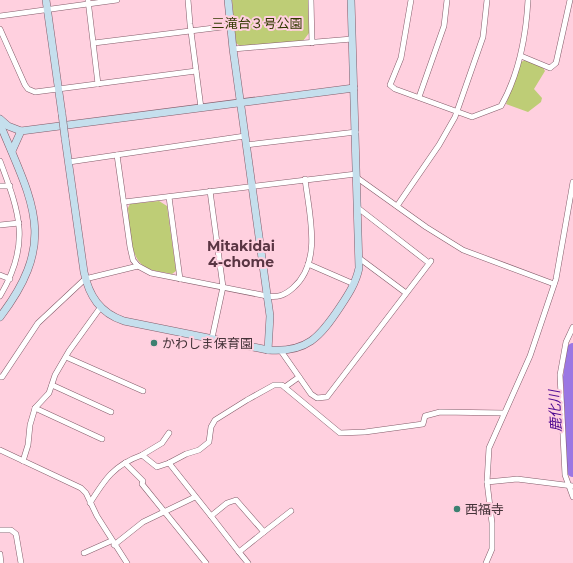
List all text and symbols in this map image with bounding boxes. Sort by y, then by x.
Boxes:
park label: 三滝台３号公園 [211,15,303,31]
district label: Mitakidai 4-chome [207,237,275,271]
place label: かわしま保育園 [162,335,253,351]
marker: かわしま保育園 [149,338,159,348]
water label: 鹿化川 [545,388,565,432]
place label: 西福寺 [465,501,504,517]
marker: 西福寺 [452,504,462,514]

